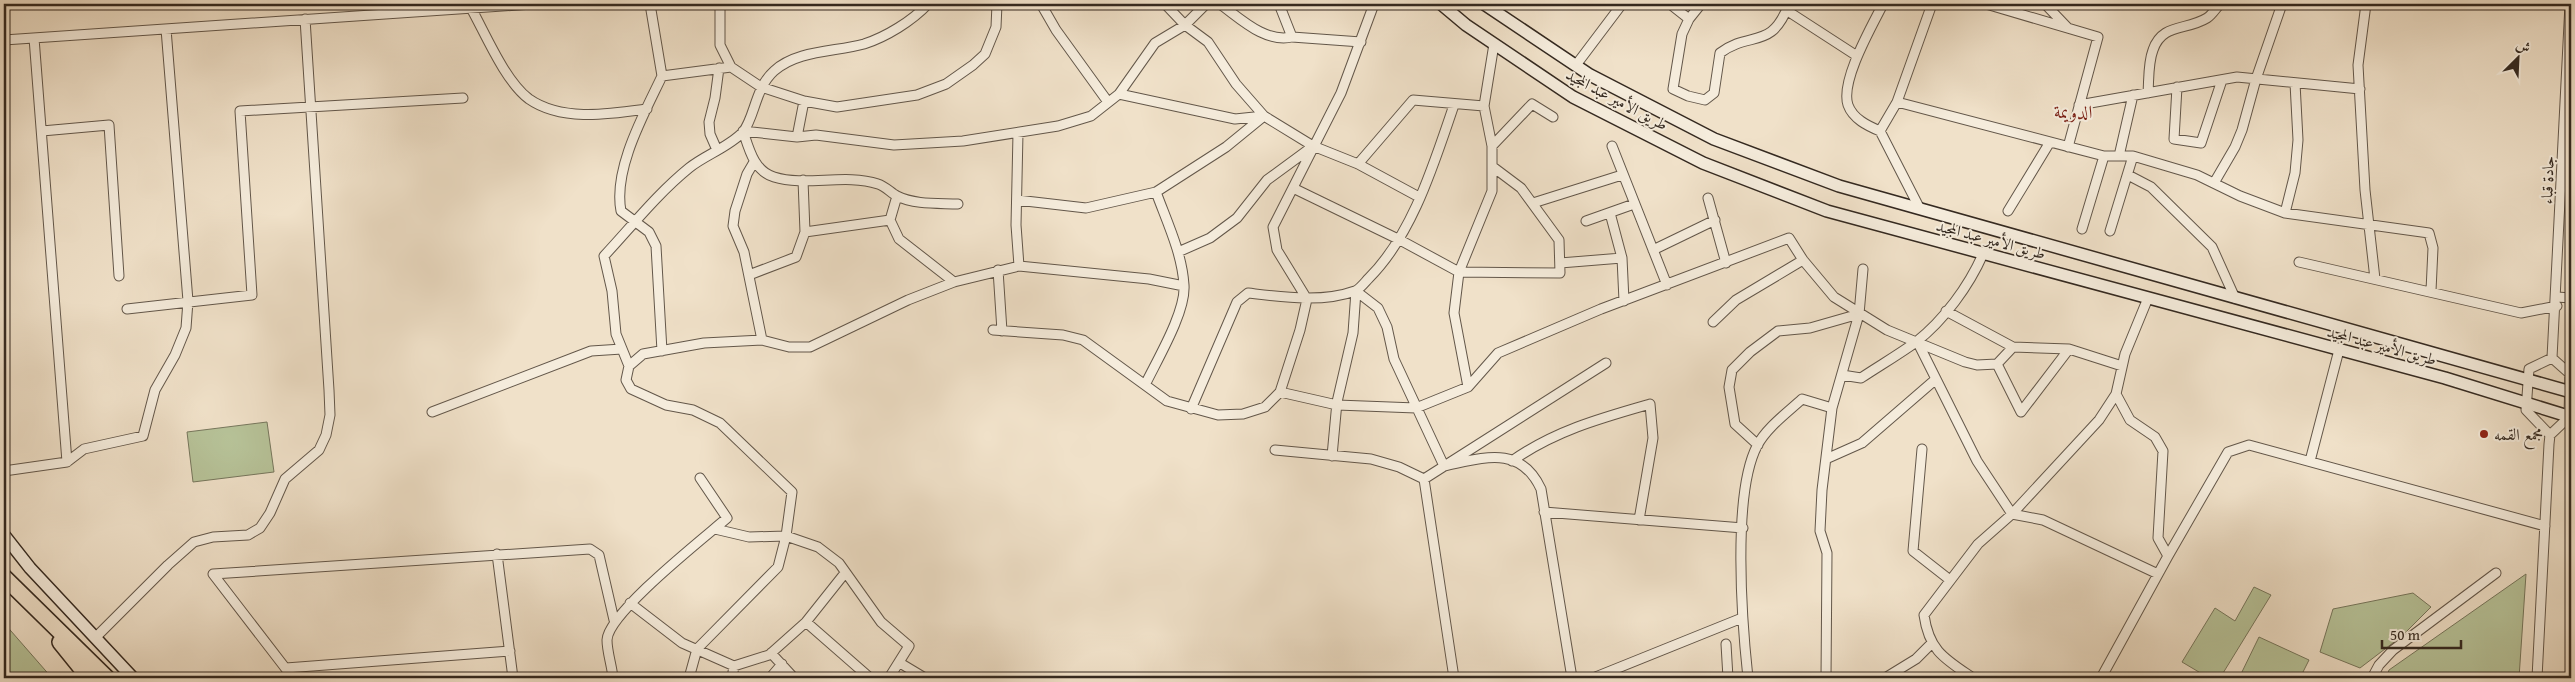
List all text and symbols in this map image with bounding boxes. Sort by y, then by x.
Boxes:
north arrow [2492,32,2542,82]
text: ش [2513,34,2534,58]
street label: طريق الأمير عبد المجيد [1562,62,1672,136]
district label: الدويمة [2054,98,2092,125]
street label: جادة قباء [2534,155,2560,205]
street label: طريق الأمير عبد المجيد [1933,213,2049,265]
street label: طريق الأمير عبد المجيد [2324,319,2440,371]
place label: مجمع القمه [2494,422,2543,450]
marker: مجمع القمه [2478,428,2490,440]
scale bar [2382,617,2461,649]
text: 50 m [2390,624,2421,645]

